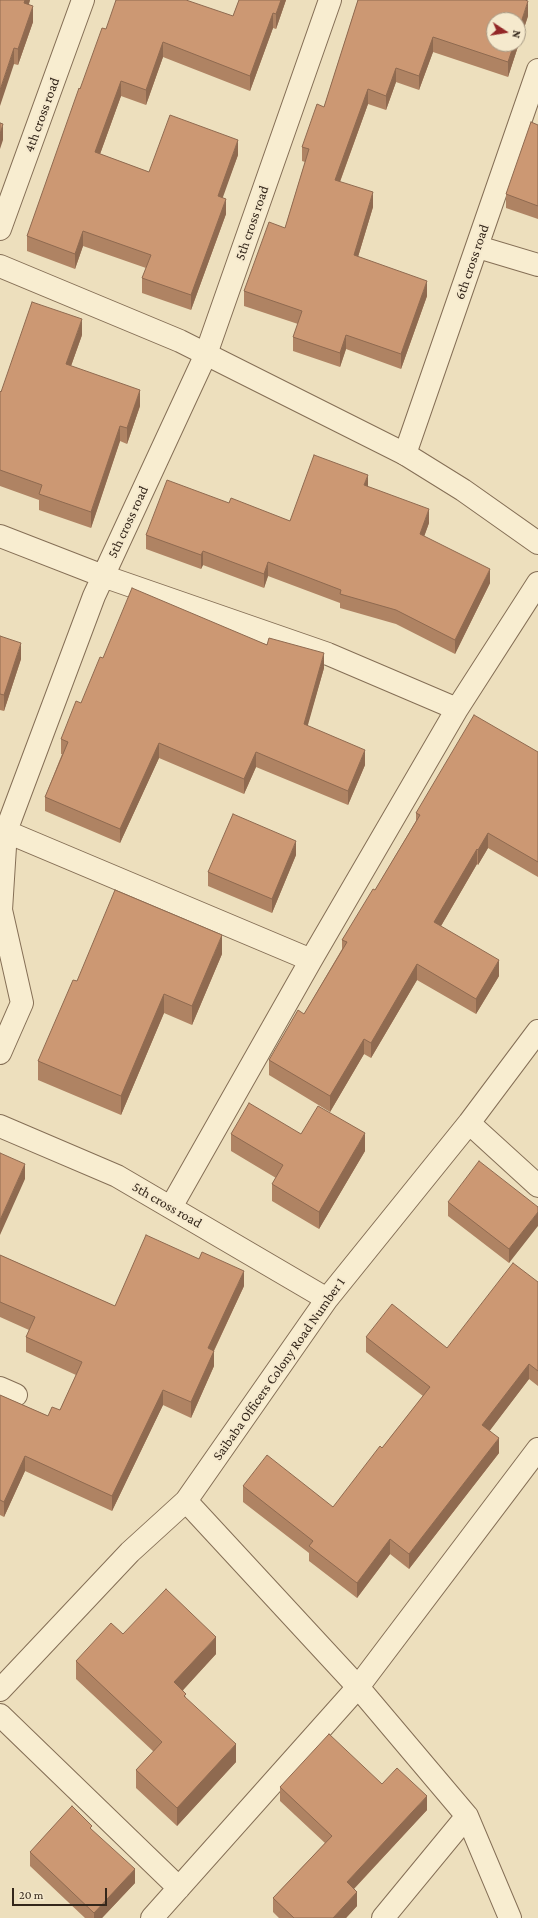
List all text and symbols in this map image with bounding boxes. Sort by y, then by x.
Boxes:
north arrow [486,12,526,52]
text: N [510,29,523,39]
street label: 4th cross road [21,75,63,155]
street label: 5th cross road [231,183,273,263]
street label: 6th cross road [451,222,493,302]
street label: 5th cross road [104,483,152,561]
street label: 5th cross road [129,1178,205,1232]
street label: Saibaba Officers Colony Road Number 1 [209,1274,349,1464]
scale bar [14,1880,109,1906]
text: 20 m [19,1888,43,1902]

